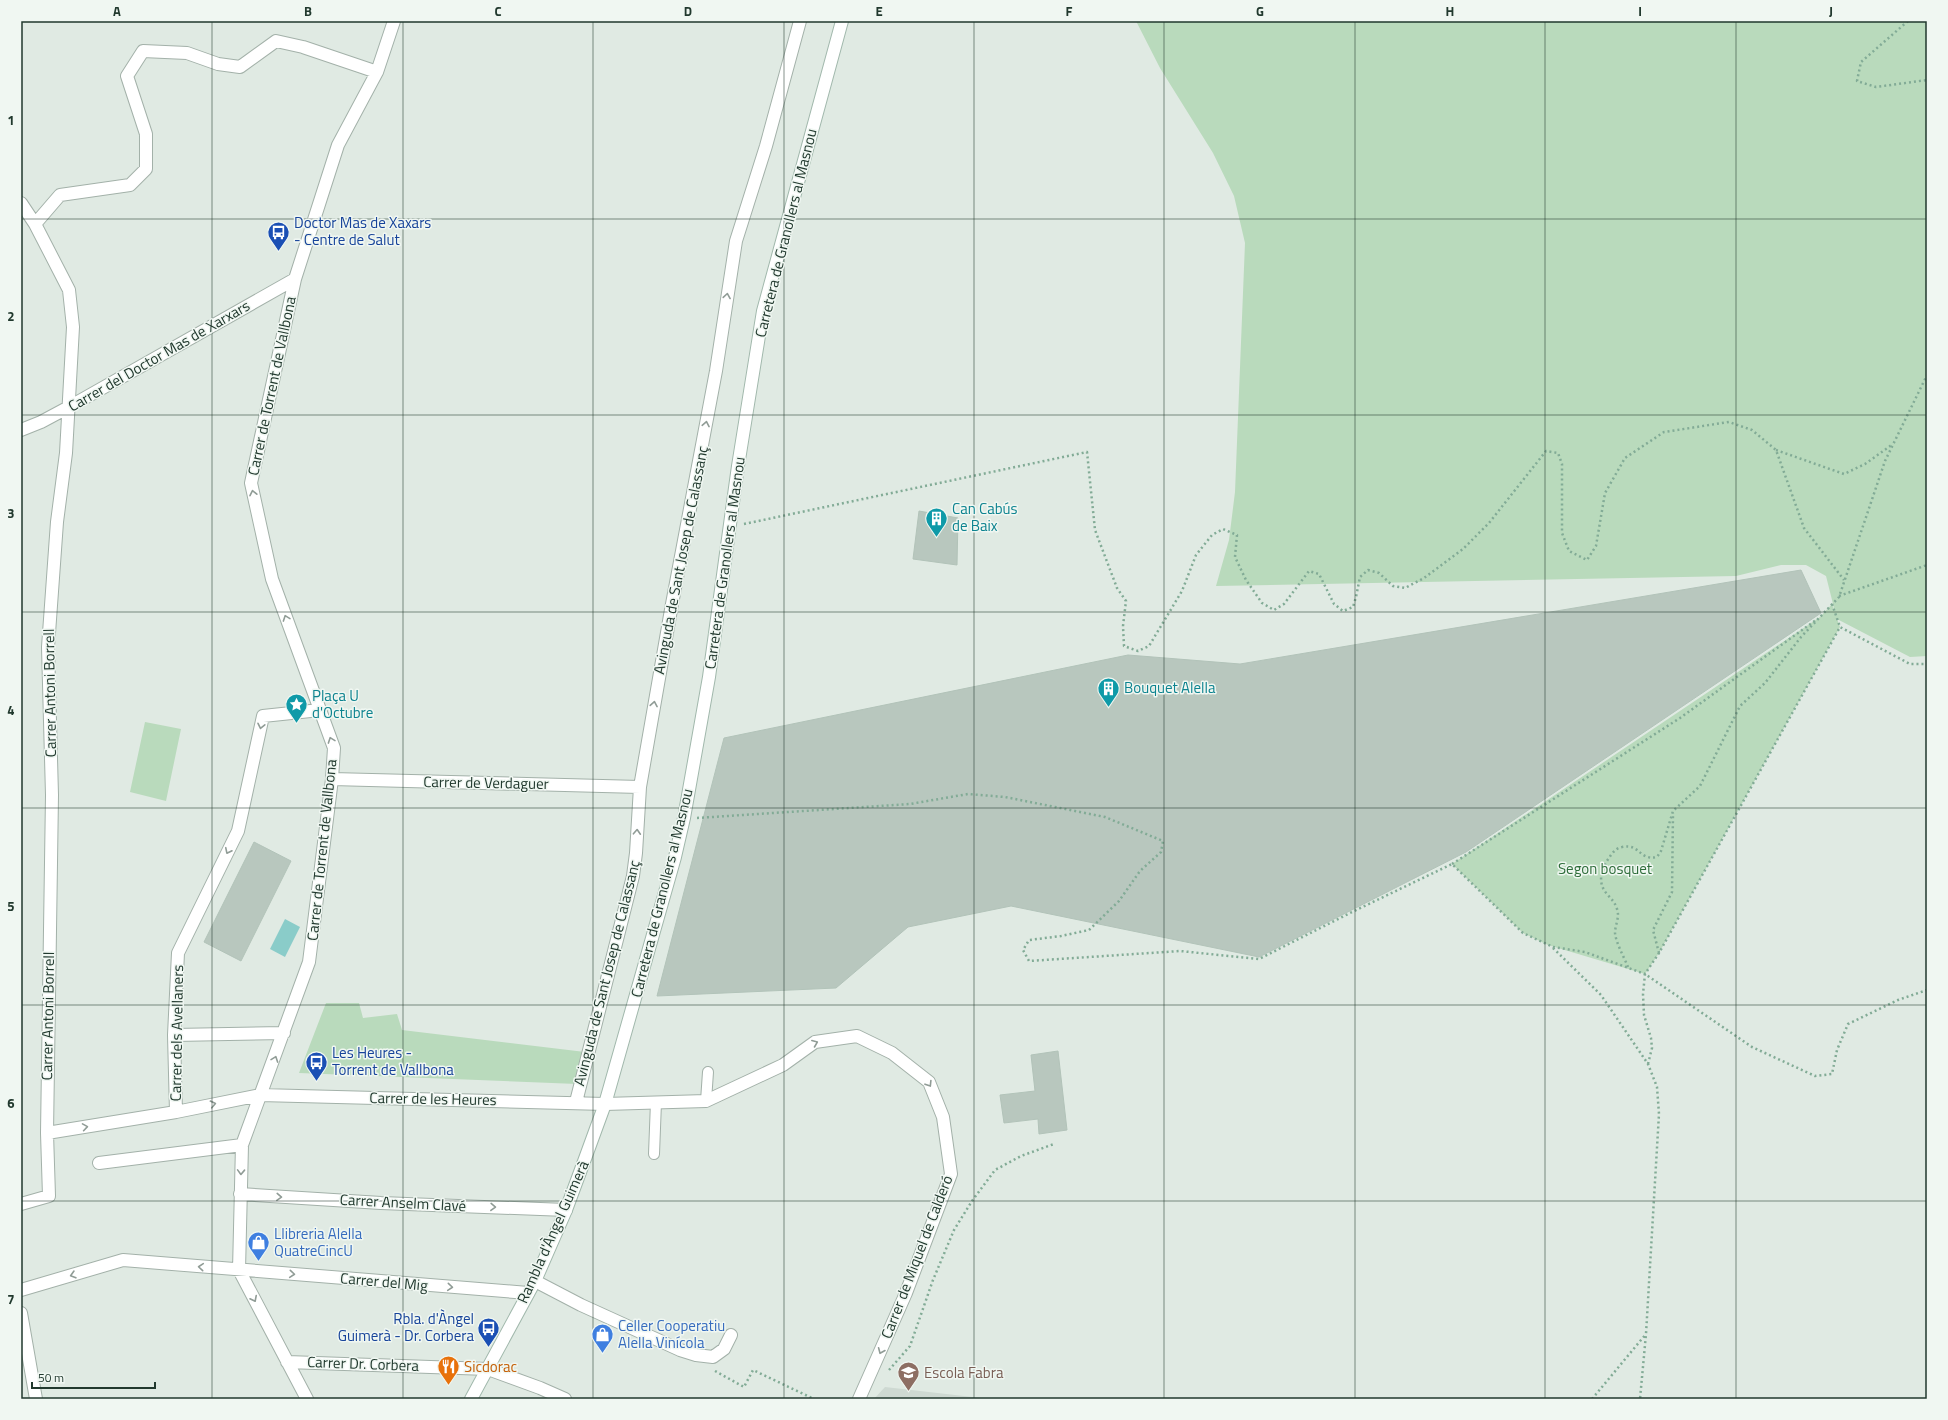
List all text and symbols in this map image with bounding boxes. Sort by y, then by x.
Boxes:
text: A [113,1,121,21]
text: B [304,1,312,21]
text: C [494,1,502,21]
text: D [684,1,692,21]
text: E [875,1,883,21]
text: F [1066,1,1073,21]
text: G [1256,1,1264,21]
text: H [1446,1,1454,21]
text: I [1638,1,1642,21]
text: J [1829,1,1833,21]
text: 1 [7,110,15,130]
street label: Carretera de Granollers al Masnou [748,126,823,340]
place label: Doctor Mas de Xaxars - Centre de Salut [294,211,431,251]
bus stop icon: Doctor Mas de Xaxars - Centre de Salut [266,219,292,252]
one-way arrow [722,293,731,299]
street label: Carrer del Doctor Mas de Xarxars [63,294,254,417]
street label: Carrer de Torrent de Vallbona [241,294,302,478]
text: 2 [7,306,15,326]
one-way arrow [701,421,710,427]
street label: Avinguda de Sant Josep de Calassanç [647,444,714,676]
street label: Carretera de Granollers al Masnou [698,455,751,671]
one-way arrow [250,490,258,496]
place label: Can Cabús de Baix [952,497,1018,537]
text: 3 [7,503,15,523]
building icon: Can Cabús de Baix [923,505,949,538]
one-way arrow [283,615,291,622]
street label: Carrer Antoni Borrell [37,628,62,758]
building icon: Bouquet Alella [1095,675,1121,708]
place label: Bouquet Alella [1124,676,1216,699]
place label: Plaça U d'Octubre [312,684,373,724]
place icon: Plaça U d'Octubre [283,692,309,725]
text: 4 [7,700,15,720]
one-way arrow [649,700,658,707]
one-way arrow [257,723,265,729]
one-way arrow [327,737,336,744]
street label: Carrer de Torrent de Vallbona [301,757,343,942]
street label: Carrer de Verdaguer [423,770,549,795]
street label: Carretera de Granollers al Masnou [624,786,699,1000]
one-way arrow [633,829,642,835]
one-way arrow [225,847,233,854]
street label: Avinguda de Sant Josep de Calassanç [567,857,646,1088]
park label: Segon bosquet [1558,857,1653,880]
text: 5 [7,896,15,916]
street label: Carrer Antoni Borrell [35,951,60,1081]
street label: Carrer dels Avellaners [164,964,189,1102]
one-way arrow [812,1040,819,1048]
place label: Les Heures - Torrent de Vallbona [332,1041,454,1081]
bus stop icon: Les Heures - Torrent de Vallbona [303,1049,329,1082]
one-way arrow [270,1055,278,1062]
one-way arrow [924,1080,931,1087]
street label: Carrer de les Heures [369,1086,497,1111]
text: 6 [7,1093,15,1113]
one-way arrow [210,1101,216,1109]
one-way arrow [82,1123,88,1132]
street label: Rambla d'Àngel Guimerà [511,1156,595,1307]
one-way arrow [237,1169,245,1175]
street label: Carrer de Miquel de Calderó [875,1172,958,1342]
street label: Carrer Anselm Clavé [339,1188,467,1217]
one-way arrow [276,1192,282,1201]
one-way arrow [490,1203,496,1211]
place label: Llibreria Alella QuatreCincU [274,1222,363,1262]
shop icon: Llibreria Alella QuatreCincU [246,1230,272,1263]
one-way arrow [198,1262,204,1271]
street label: Carrer del Mig [339,1266,429,1297]
one-way arrow [70,1270,77,1279]
one-way arrow [289,1270,295,1279]
one-way arrow [447,1283,453,1292]
text: 7 [7,1289,15,1309]
one-way arrow [250,1295,257,1302]
place label: Rbla. d'Àngel Guimerà - Dr. Corbera [338,1307,474,1347]
place label: Celler Cooperatiu Alella Vinícola [618,1314,725,1354]
bus stop icon: Rbla. d'Àngel Guimerà - Dr. Corbera [476,1315,502,1348]
shop icon: Celler Cooperatiu Alella Vinícola [589,1322,615,1355]
one-way arrow [878,1347,886,1354]
street label: Carrer Dr. Corbera [307,1350,420,1377]
restaurant icon: Sicdorac [436,1354,462,1387]
place label: Sicdorac [464,1355,517,1378]
school or university icon: Escola Fabra [895,1360,921,1393]
place label: Escola Fabra [924,1361,1004,1384]
scale bar [32,1364,155,1390]
text: 50 m [38,1368,64,1387]

